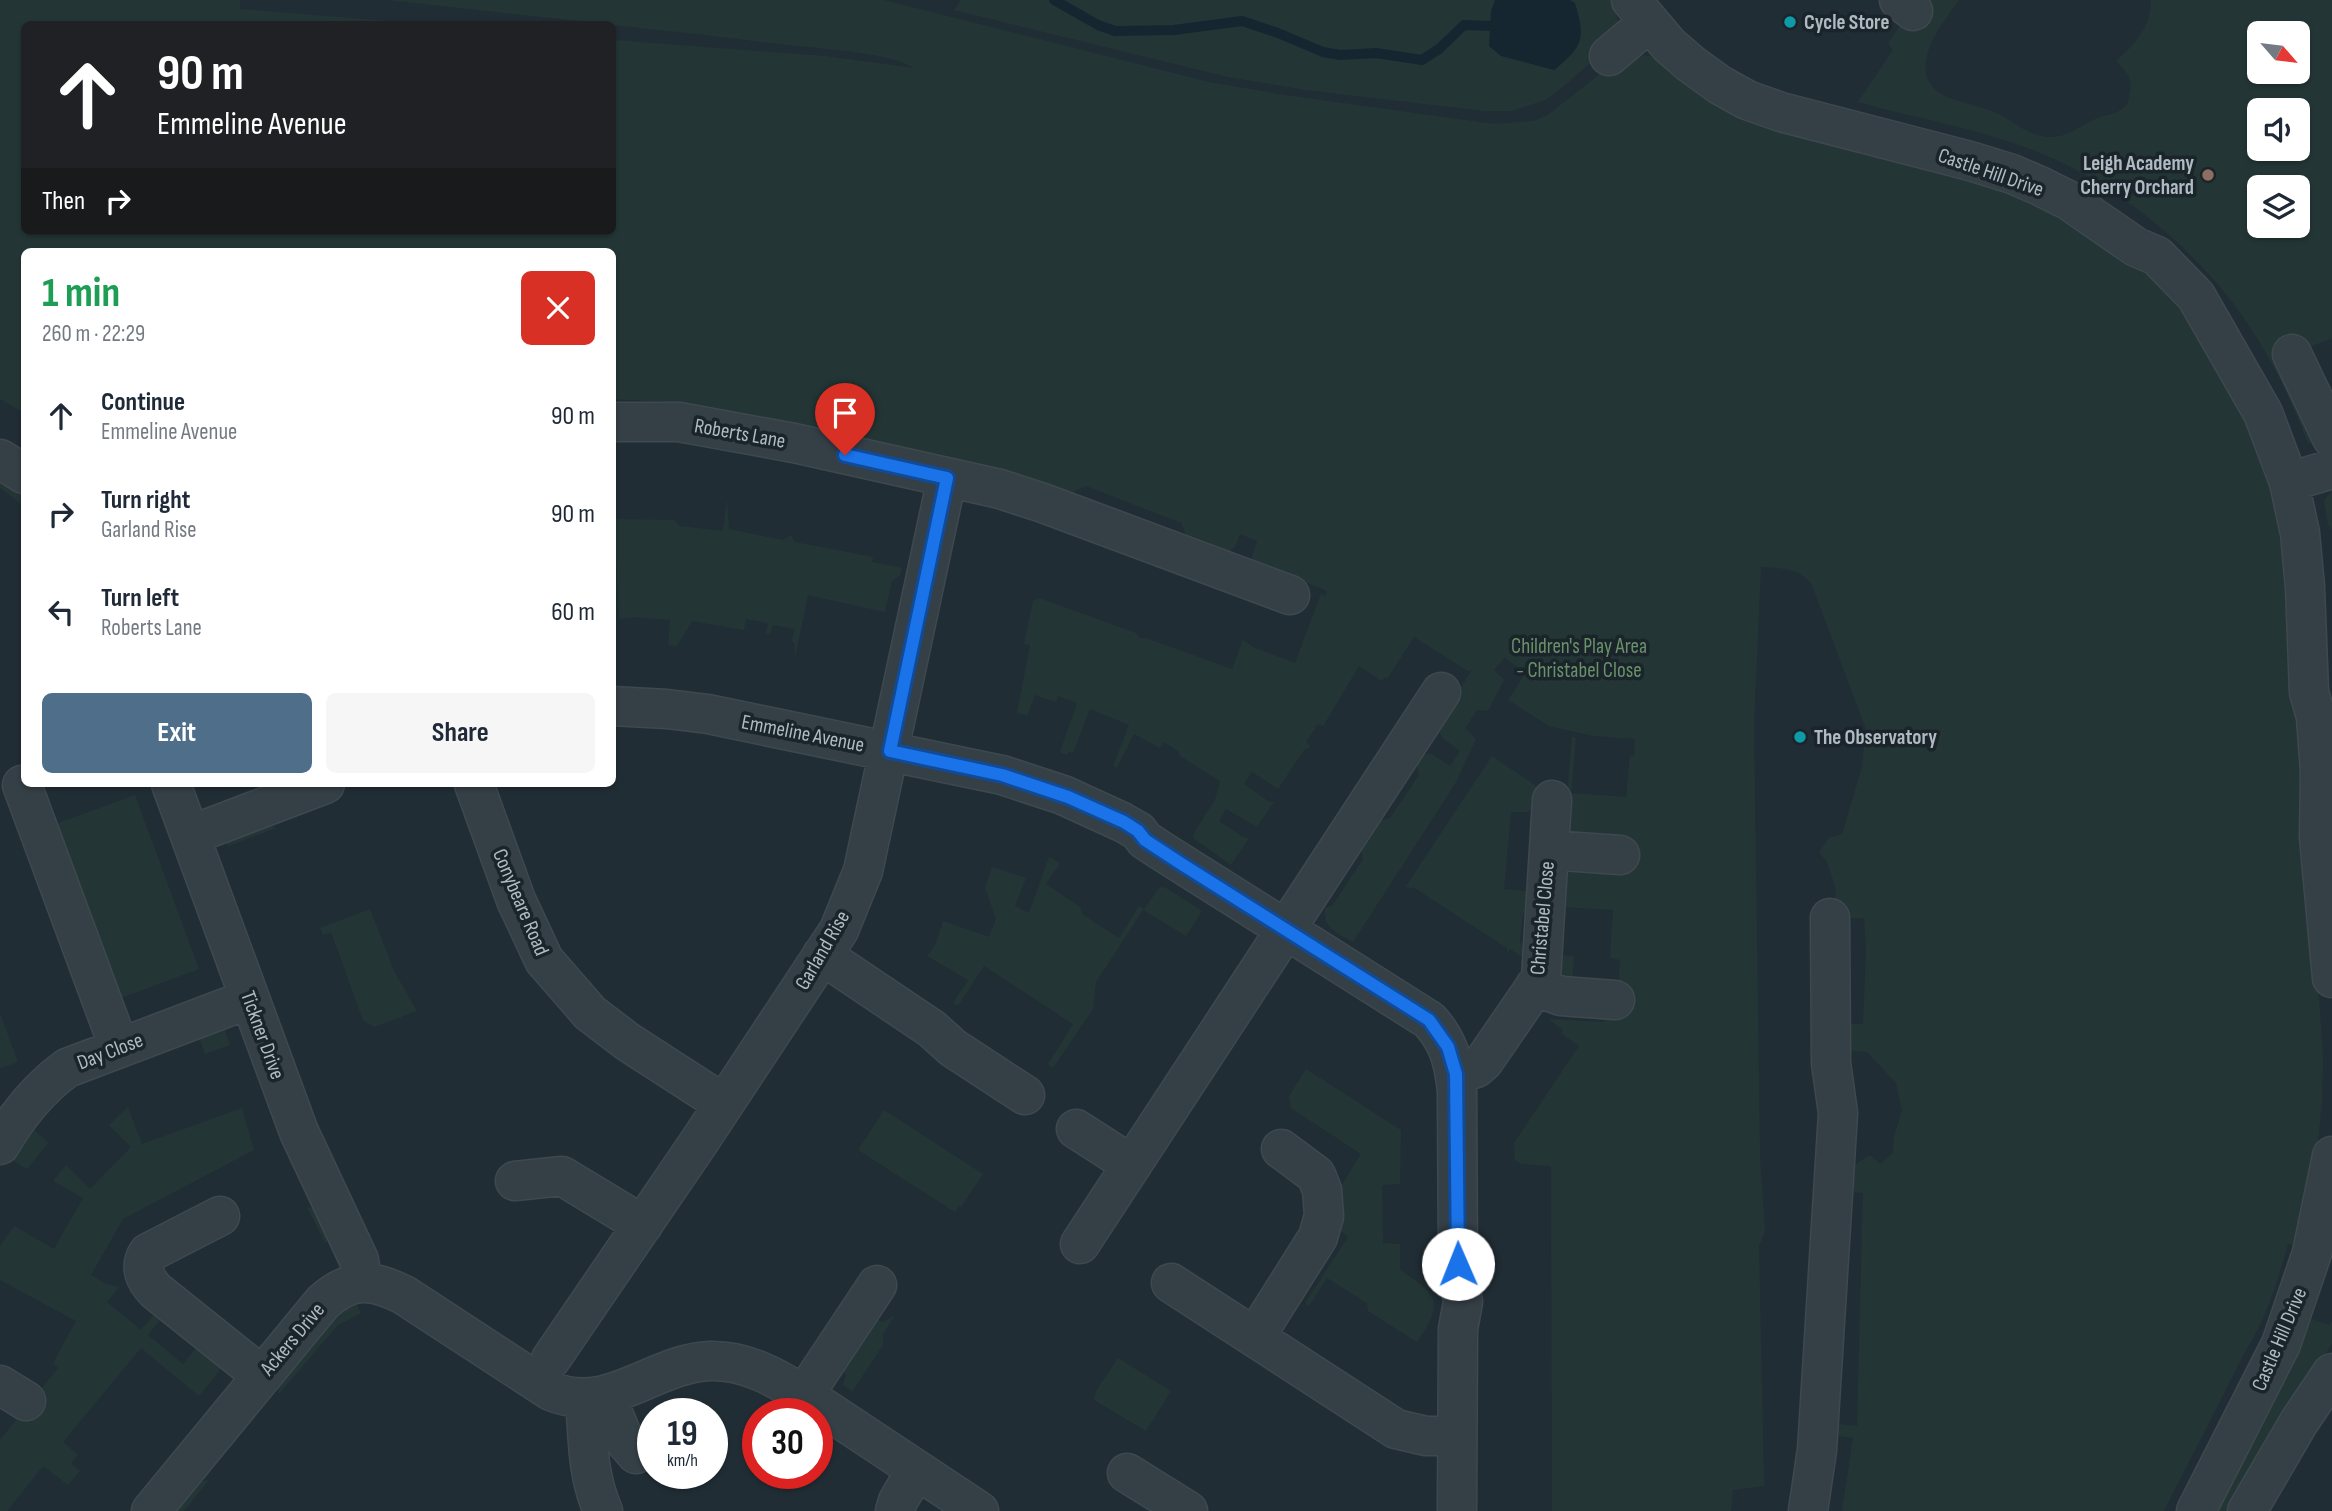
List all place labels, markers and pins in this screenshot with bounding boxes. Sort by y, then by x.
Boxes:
place label: Cycle Store [1804,10,1889,35]
marker: Cycle Store [1782,14,1798,30]
place label: Leigh Academy Cherry Orchard [2080,151,2194,200]
marker: Leigh Academy Cherry Orchard [2200,167,2216,183]
pin [815,383,875,455]
place label: The Observatory [1814,725,1937,750]
marker: The Observatory [1792,729,1808,745]

